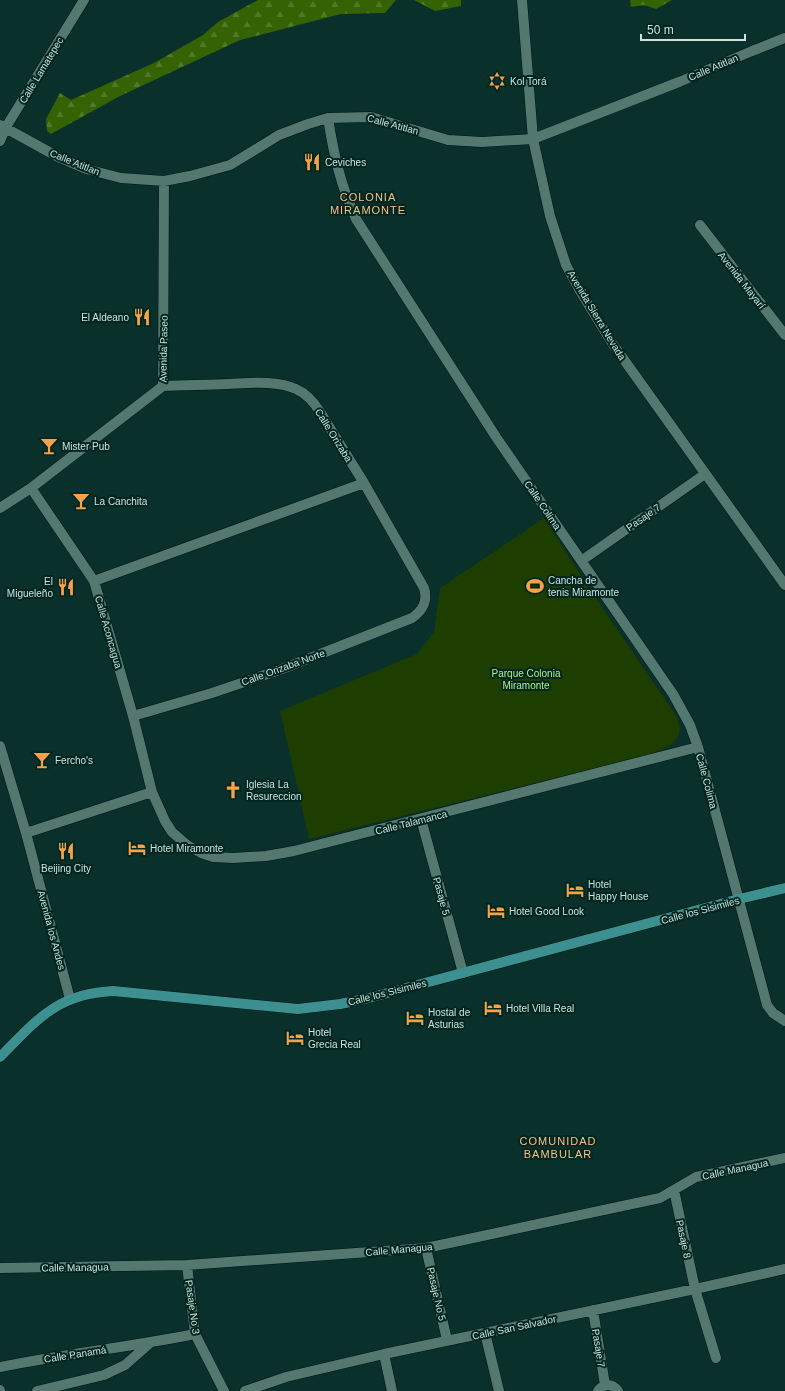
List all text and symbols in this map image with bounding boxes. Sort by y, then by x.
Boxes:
scale bar [641,16,745,42]
text: 50 m [647,23,674,37]
street label: Calle Lamatepec [17,35,65,105]
street label: Calle Atitlan [687,52,740,83]
synagogue icon: Kol Torá [487,71,507,91]
place label: Kol Torá [510,76,547,87]
street label: Calle Atitlan [366,112,420,137]
street label: Calle Atitlan [48,147,101,177]
restaurant icon: Ceviches [302,152,322,172]
place label: Ceviches [325,157,366,168]
district label: COLONIA MIRAMONTE [330,191,406,216]
street label: Avenida Mayarí [716,250,767,311]
street label: Avenida Sierra Nevada [565,268,628,362]
restaurant icon: El Aldeano [132,307,152,327]
place label: El Aldeano [81,312,129,323]
street label: Avenida Paseo [157,315,170,383]
street label: Calle Orizaba [313,407,355,464]
bar icon: Mister Pub [39,436,59,456]
place label: Mister Pub [62,441,110,452]
street label: Calle Colima [522,479,563,532]
bar icon: La Canchita [71,491,91,511]
place label: La Canchita [94,496,148,507]
street label: Pasaje 7 [624,501,663,533]
place label: Cancha de tenis Miramonte [548,575,620,598]
place label: El Migueleño [7,576,53,599]
sports icon: Cancha de tenis Miramonte [525,576,545,596]
restaurant icon: El Migueleño [56,577,76,597]
street label: Calle Aconcagua [93,595,124,670]
street label: Calle Orizaba Norte [240,647,327,688]
park label: Parque Colonia Miramonte [492,668,561,691]
bar icon: Fercho's [32,750,52,770]
street label: Calle Colima [694,752,719,810]
place label: Fercho's [55,755,93,766]
place label: Iglesia La Resureccion [246,779,302,802]
church icon: Iglesia La Resureccion [223,780,243,800]
street label: Calle Talamanca [374,808,449,837]
hotel icon: Hotel Miramonte [127,838,147,858]
restaurant icon: Beijing City [56,841,76,861]
place label: Hotel Miramonte [150,843,224,854]
place label: Beijing City [41,863,91,874]
street label: Pasaje 5 [431,876,452,917]
place label: Hotel Happy House [588,879,649,902]
hotel icon: Hotel Happy House [565,880,585,900]
street label: Avenida los Andes [36,889,67,971]
street label: Calle los Sisimiles [660,895,740,926]
hotel icon: Hotel Good Look [486,901,506,921]
place label: Hotel Good Look [509,906,585,917]
street label: Calle los Sisimiles [347,977,428,1008]
hotel icon: Hotel Villa Real [483,998,503,1018]
place label: Hotel Villa Real [506,1003,574,1014]
place label: Hostal de Asturias [428,1007,471,1030]
hotel icon: Hostal de Asturias [405,1008,425,1028]
place label: Hotel Grecia Real [308,1027,361,1050]
hotel icon: Hotel Grecia Real [285,1028,305,1048]
district label: COMUNIDAD BAMBULAR [520,1135,596,1160]
street label: Calle Managua [701,1157,770,1182]
street label: Pasaje 8 [674,1219,693,1260]
street label: Calle Managua [365,1241,433,1258]
street label: Calle Managua [41,1261,109,1274]
street label: Pasaje No 5 [425,1266,448,1322]
street label: Pasaje No 3 [183,1279,202,1335]
street label: Calle San Salvador [471,1313,558,1342]
street label: Pasaje 7 [590,1328,607,1369]
street label: Calle Panamá [43,1344,107,1365]

